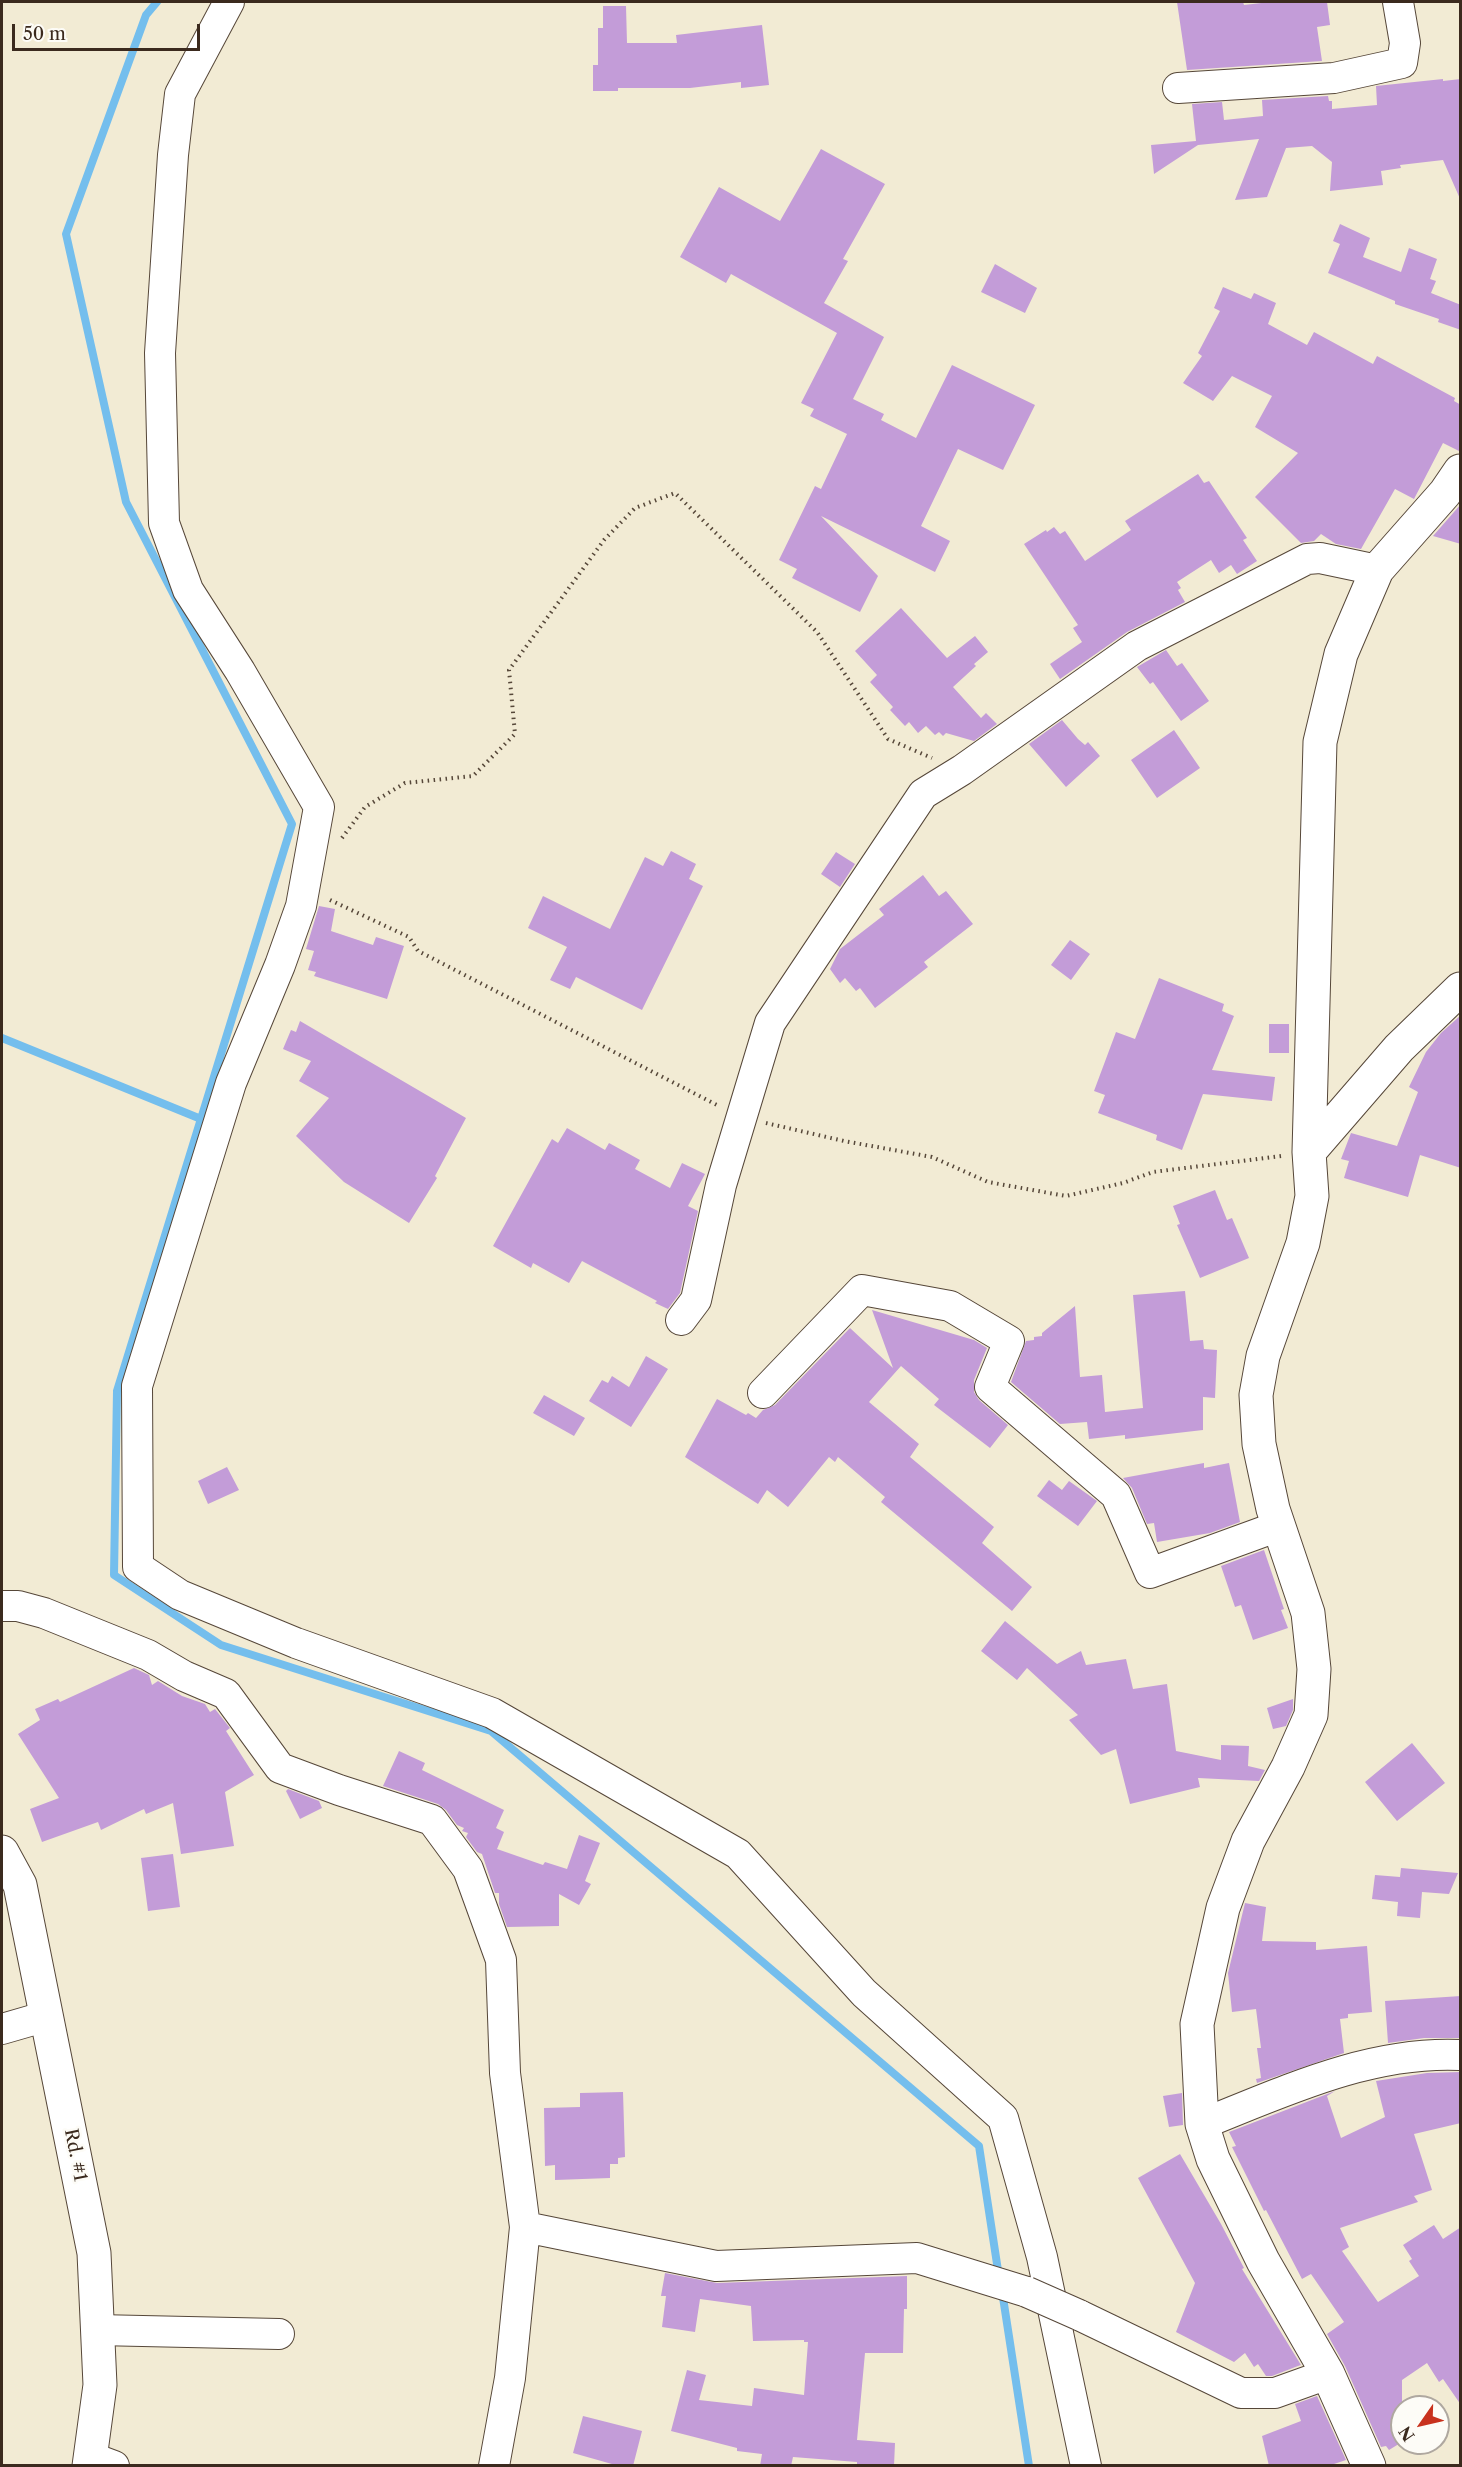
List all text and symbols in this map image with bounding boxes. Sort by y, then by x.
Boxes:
scale bar [15,12,202,50]
text: 50 m [23,23,66,45]
street label: Rd. #1 [59,2127,91,2183]
north arrow [1390,2395,1450,2455]
text: N [1395,2423,1419,2445]

